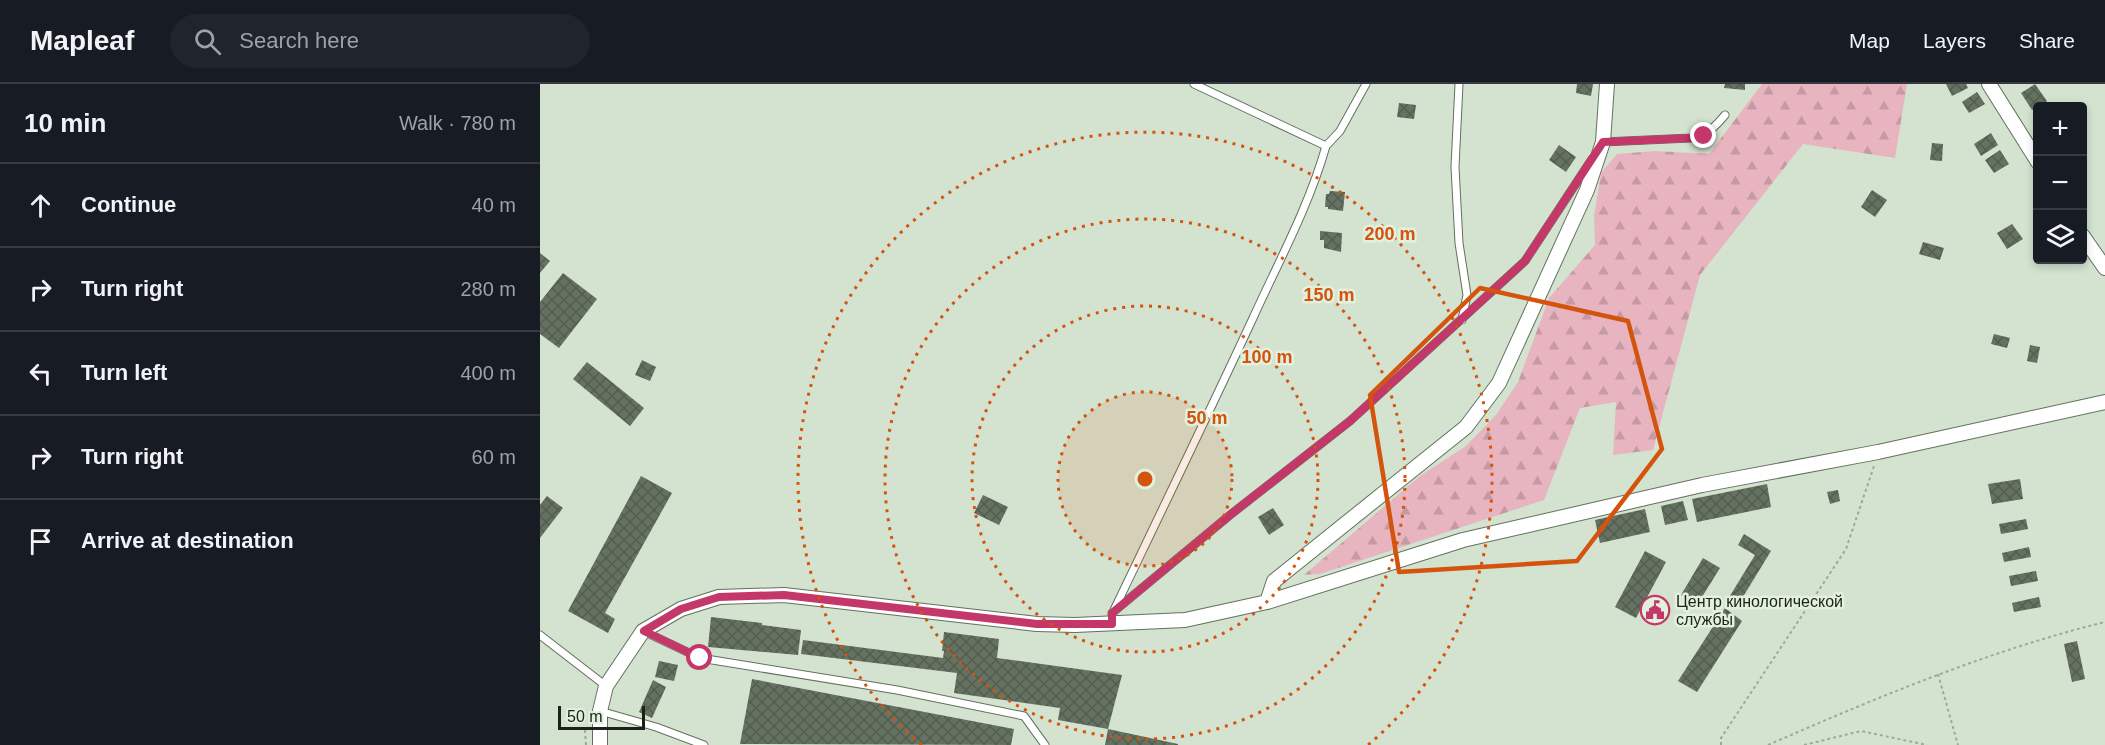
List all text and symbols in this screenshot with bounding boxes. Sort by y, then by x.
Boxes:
search box [170,14,590,68]
text: Mapleaf [30,25,134,56]
icon: search [191,25,224,58]
text: Search here [239,28,359,53]
text: Map [1849,29,1890,52]
text: Layers [1923,29,1986,52]
text: Share [2019,29,2075,52]
map controls [2033,102,2087,264]
button: + [2033,102,2087,156]
text: 10 min [24,108,106,138]
text: Walk · 780 m [399,112,516,134]
route end [1690,122,1716,148]
button: − [2033,156,2087,210]
icon: ahead [24,189,57,222]
text: Continue [81,192,176,217]
text: 40 m [472,194,516,216]
button: layers [2033,210,2087,264]
text: 200 m [1364,224,1416,244]
icon: right [24,273,57,306]
text: Turn right [81,276,183,301]
text: 280 m [460,278,516,300]
text: 150 m [1303,285,1355,305]
text: 100 m [1241,347,1293,367]
icon: left [24,357,57,390]
text: Turn left [81,360,167,385]
text: 400 m [460,362,516,384]
text: 50 m [1186,408,1228,428]
icon: right [24,441,57,474]
text: Turn right [81,444,183,469]
text: 60 m [472,446,516,468]
centre of rings [1135,469,1155,489]
icon: arrive [24,525,57,558]
text: Arrive at destination [81,528,294,553]
place label: Центр кинологической службы [1676,593,1843,628]
public building icon: Центр кинологической службы [1639,594,1671,626]
route start [686,644,712,670]
scale bar [558,703,645,730]
text: 50 m [567,708,603,725]

